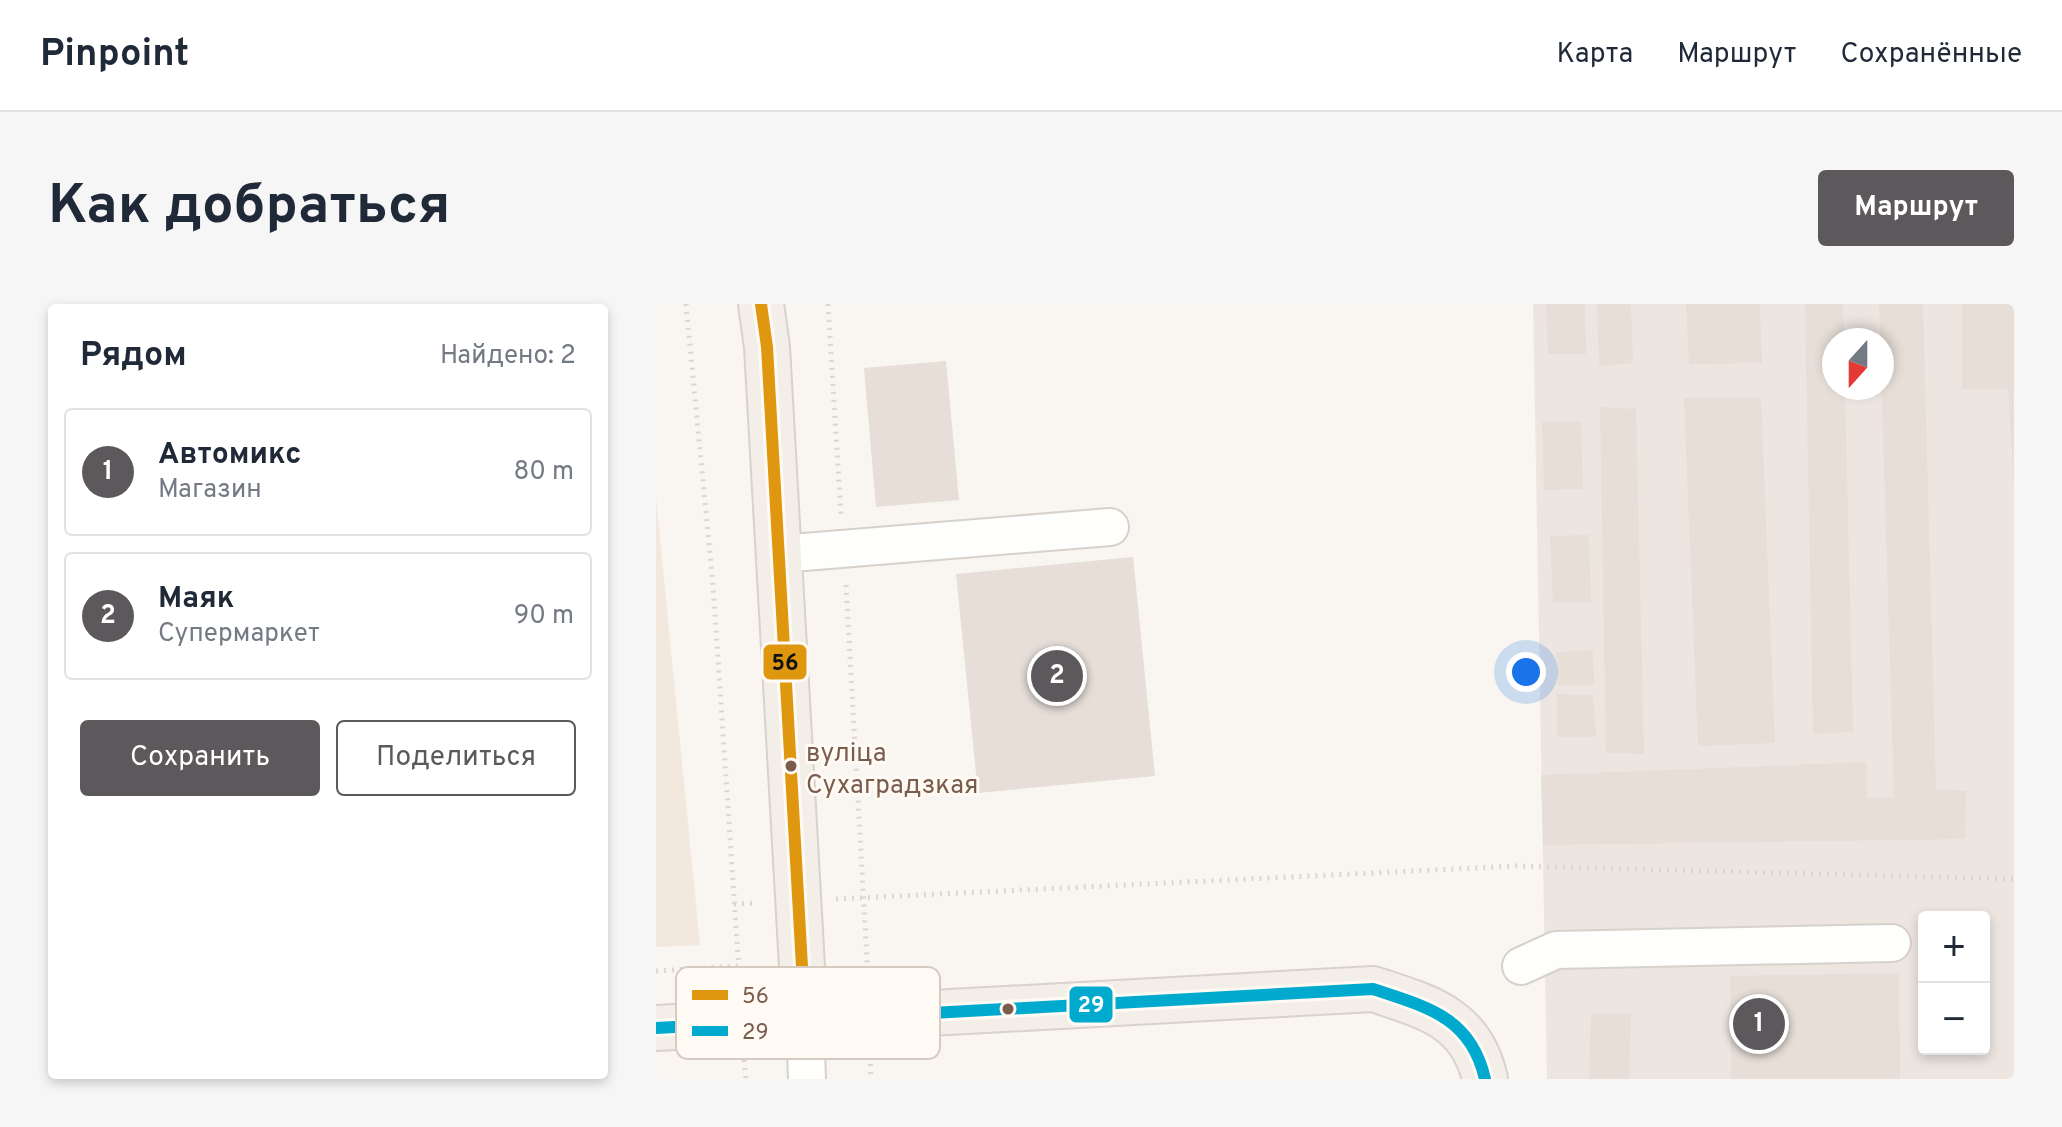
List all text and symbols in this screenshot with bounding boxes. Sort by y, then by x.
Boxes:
text: Pinpoint [40,31,189,80]
text: Карта [1557,37,1633,73]
text: Маршрут [1677,37,1796,73]
text: Сохранённые [1840,37,2022,73]
button: Маршрут [1818,170,2014,246]
text: Как добраться [48,173,450,243]
north arrow [1822,328,1894,400]
text: Рядом [80,335,187,378]
text: Найдено: 2 [440,340,576,373]
text: Автомикс [158,437,302,474]
text: 1 [103,456,113,489]
text: 80 m [514,456,574,489]
text: Магазин [158,474,262,507]
text: Маяк [158,581,234,618]
text: 2 [100,600,116,633]
text: 90 m [514,600,574,633]
text: Супермаркет [158,618,320,651]
line badge: 56 [762,643,808,681]
pin: 2 [1031,646,1083,706]
text: 56 [772,651,798,678]
your location [1506,652,1546,692]
button: Сохранить [80,720,320,796]
button: Поделиться [336,720,576,796]
place label: вуліца Сухаградзкая [806,738,979,803]
marker: вуліца Сухаградзкая [783,758,799,774]
map controls [1918,911,1990,1055]
button: + [1918,911,1990,983]
legend [676,967,940,1059]
button: − [1918,983,1990,1055]
text: 56 [742,984,769,1011]
line badge: 29 [1068,985,1114,1024]
text: 29 [1078,993,1104,1020]
pin: 1 [1733,994,1785,1054]
unlabelled marker [1000,1001,1016,1017]
text: 29 [742,1020,769,1047]

